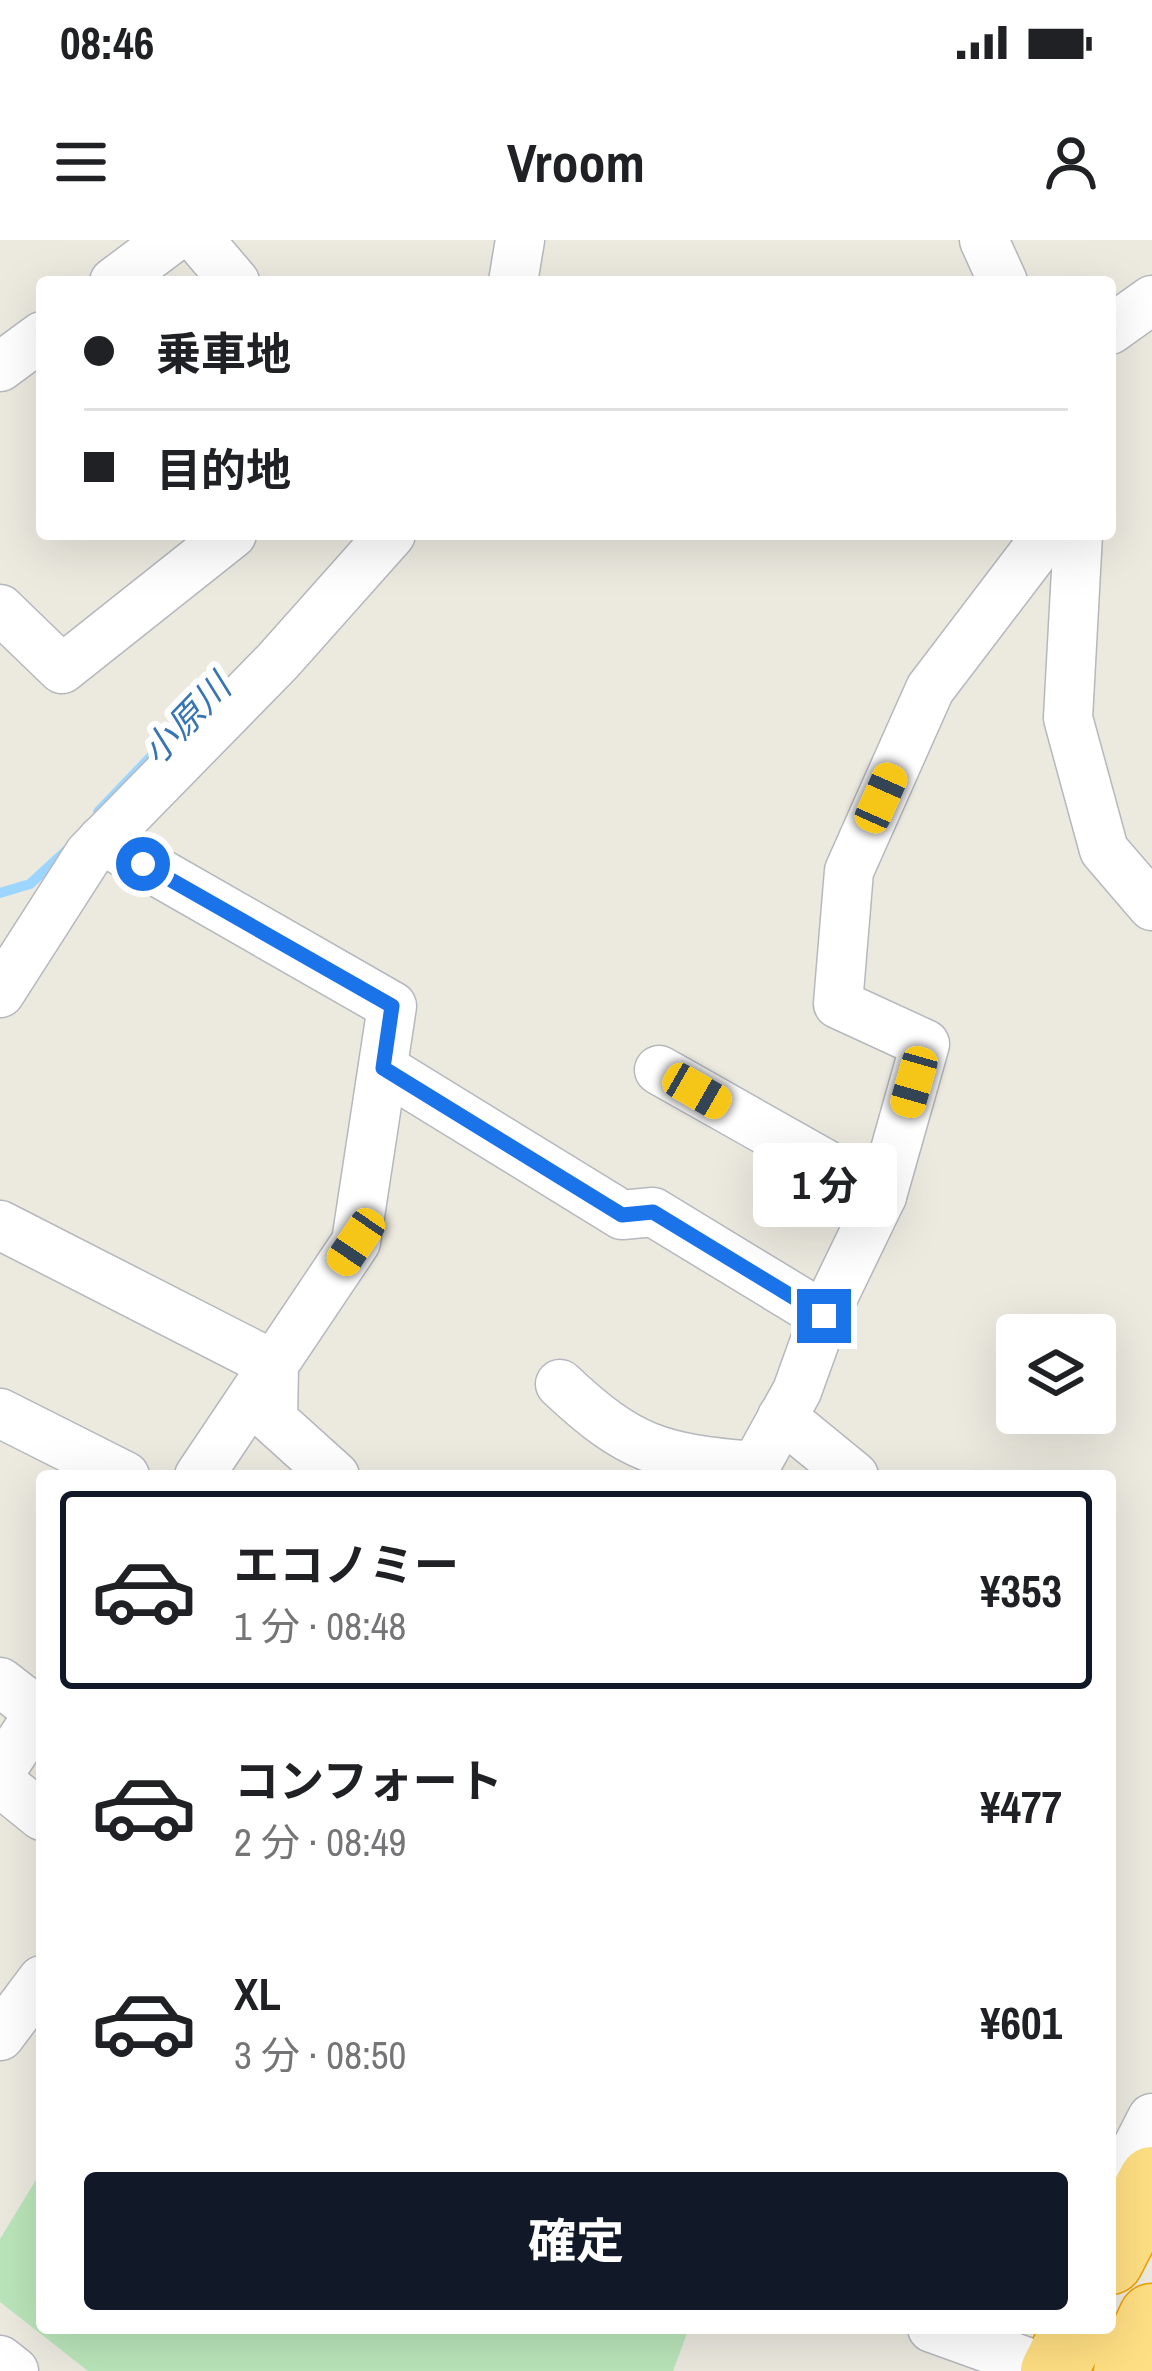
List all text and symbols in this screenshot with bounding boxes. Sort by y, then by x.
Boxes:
text: 08:46 [60,12,154,73]
text: Vroom [507,126,645,199]
icon: menu [48,129,114,195]
icon: person [1038,129,1104,195]
text: 乗車地 [156,323,291,384]
text: 目的地 [156,439,291,500]
water label: 小原川 [131,661,244,775]
car [850,758,912,838]
route start [116,837,170,891]
car [887,1042,941,1122]
car [657,1057,737,1125]
callout: 1 分 [752,1142,896,1226]
text: 1 分 [792,1159,858,1211]
car [321,1202,391,1282]
route end [797,1289,851,1343]
map controls [996,1314,1116,1434]
button: layers [996,1314,1116,1434]
text: エコノミー [234,1534,459,1595]
icon: car [90,1536,198,1644]
text: ¥353 [980,1560,1062,1621]
text: 1 分 · 08:48 [234,1600,406,1652]
text: コンフォート [234,1750,503,1811]
icon: car [90,1752,198,1860]
text: ¥477 [980,1776,1062,1837]
text: 2 分 · 08:49 [234,1816,406,1868]
text: XL [234,1963,281,2024]
icon: car [90,1968,198,2076]
text: ¥601 [980,1992,1062,2053]
text: 3 分 · 08:50 [234,2029,406,2081]
button: 確定 [84,2172,1068,2310]

